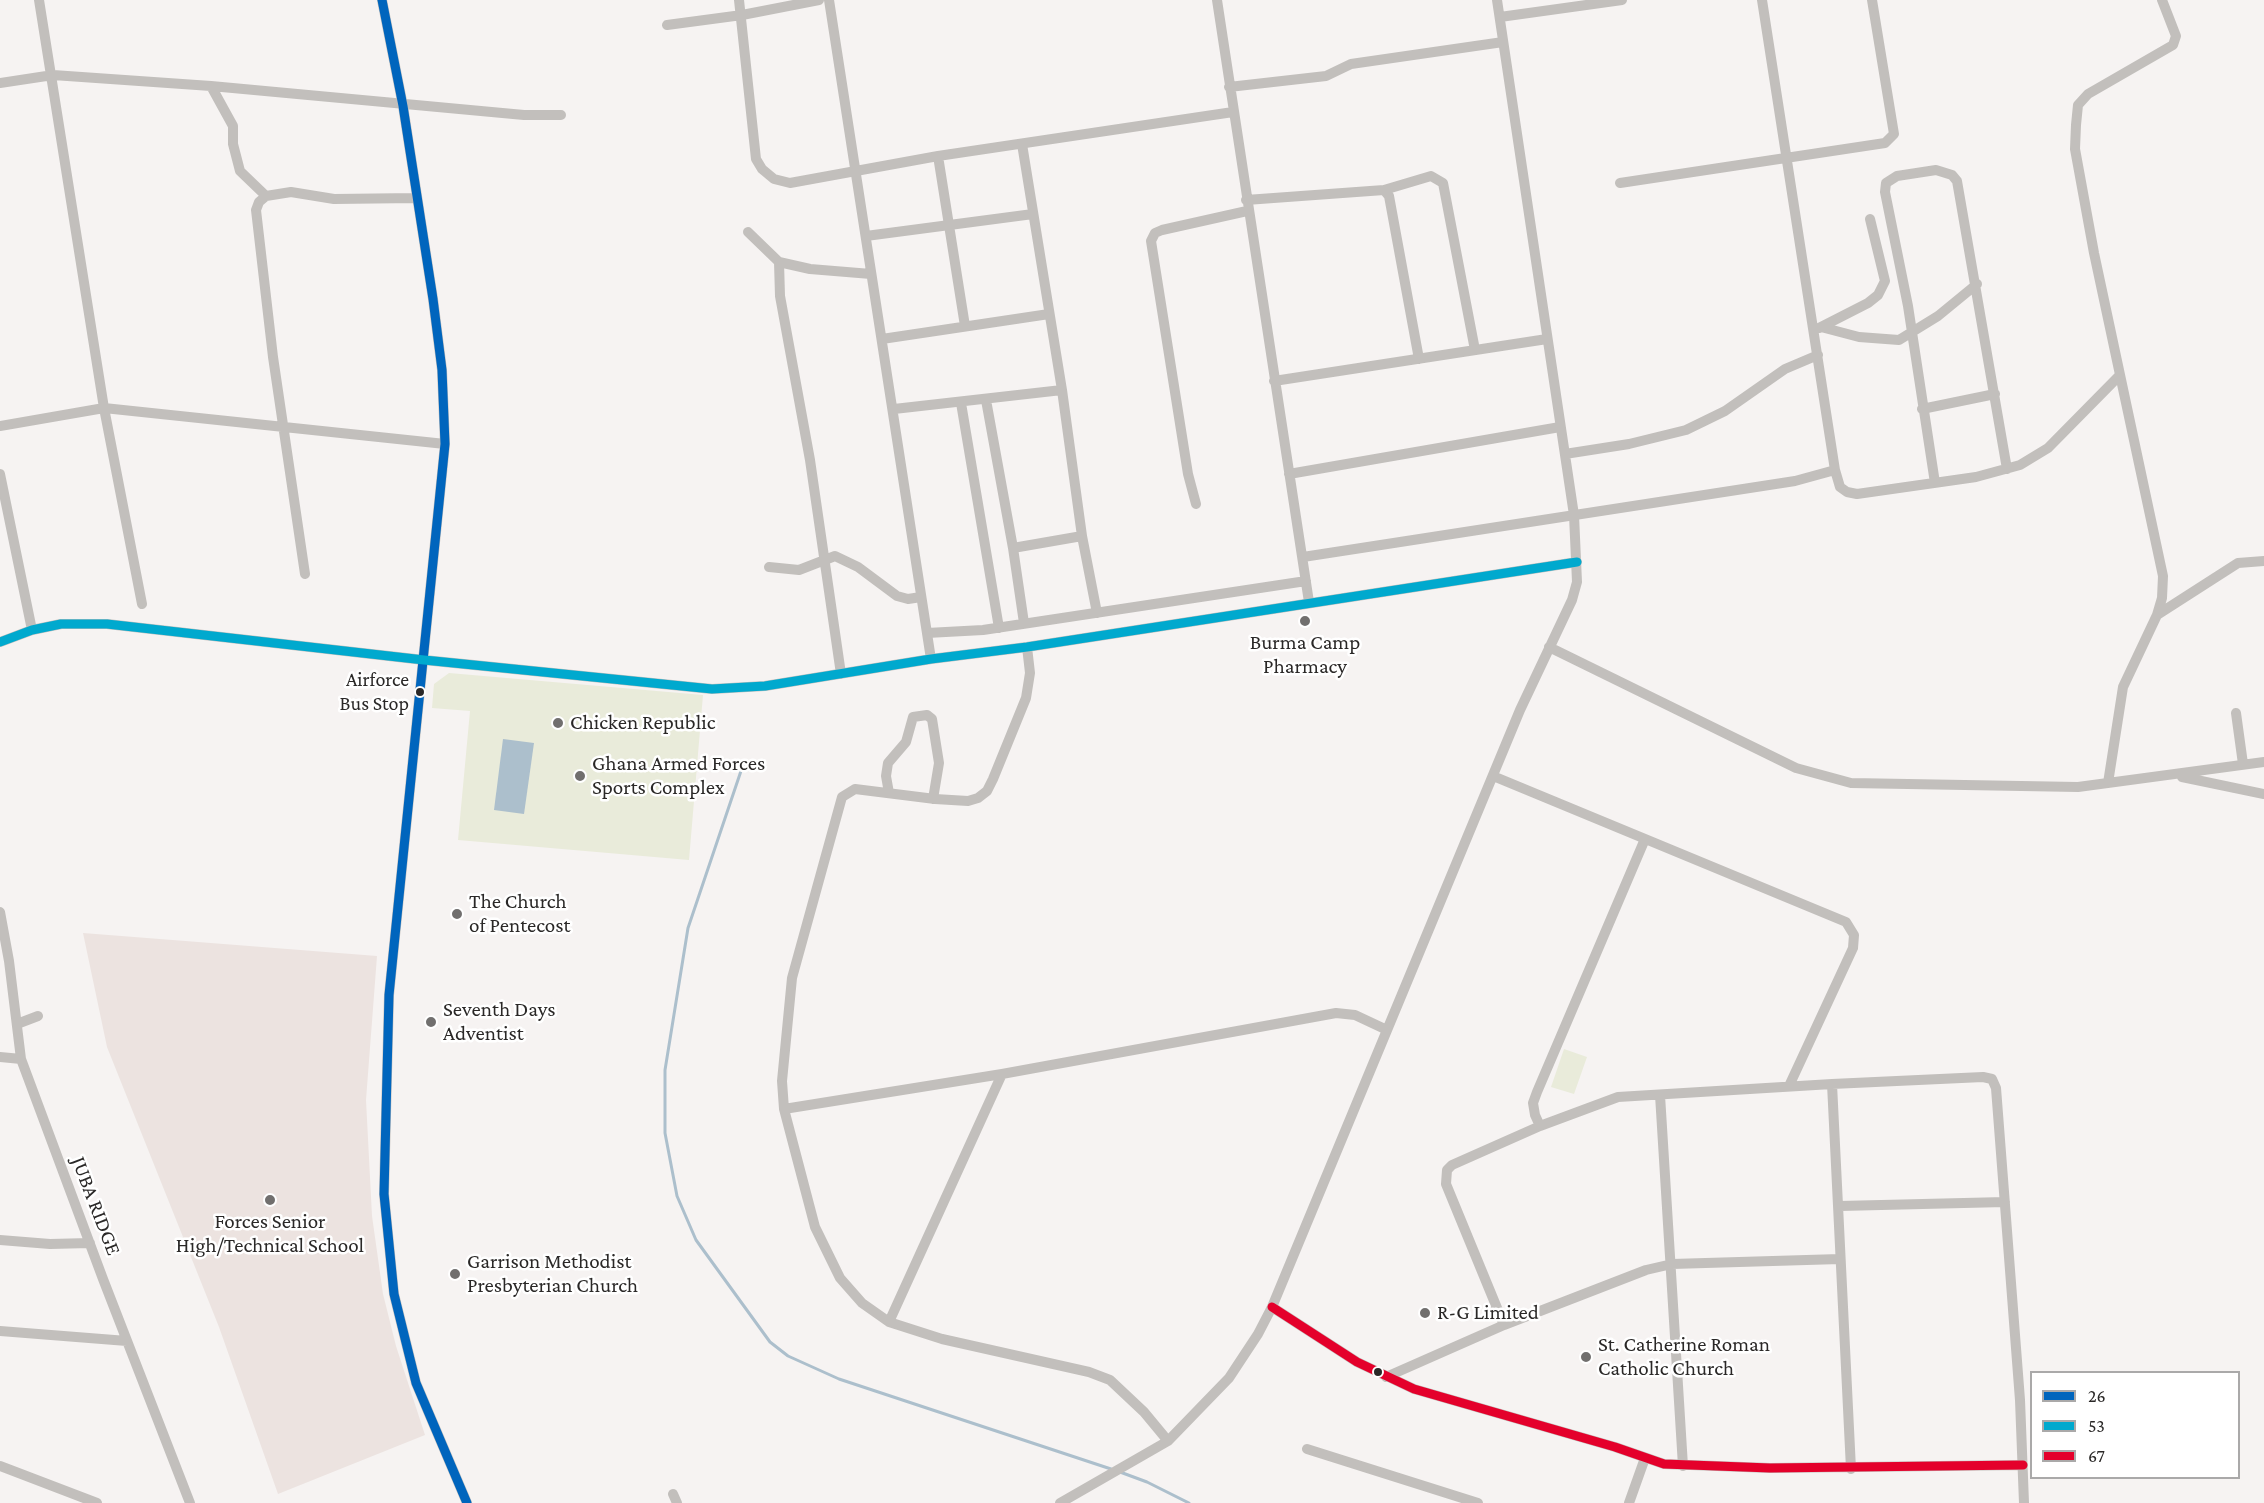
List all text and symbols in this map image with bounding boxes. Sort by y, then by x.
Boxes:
marker: Burma Camp Pharmacy [1298,614,1312,628]
place label: Burma Camp Pharmacy [1250,630,1360,680]
place label: Airforce Bus Stop [340,668,409,715]
marker: Airforce Bus Stop [414,686,426,698]
place label: Chicken Republic [570,710,715,736]
marker: Chicken Republic [551,716,565,730]
place label: Ghana Armed Forces Sports Complex [592,751,765,801]
marker: Ghana Armed Forces Sports Complex [573,769,587,783]
place label: The Church of Pentecost [469,889,570,939]
marker: The Church of Pentecost [450,907,464,921]
place label: Seventh Days Adventist [443,997,556,1047]
marker: Seventh Days Adventist [424,1015,438,1029]
street label: JUBA RIDGE [66,1153,126,1259]
marker: Forces Senior High/Technical School [263,1193,277,1207]
place label: Forces Senior High/Technical School [176,1209,364,1259]
place label: Garrison Methodist Presbyterian Church [467,1249,638,1299]
marker: Garrison Methodist Presbyterian Church [448,1267,462,1281]
place label: R-G Limited [1437,1300,1539,1326]
marker: R-G Limited [1418,1306,1432,1320]
place label: St. Catherine Roman Catholic Church [1598,1332,1770,1382]
marker: St. Catherine Roman Catholic Church [1579,1350,1593,1364]
unlabelled marker [1372,1366,1384,1378]
legend [2030,1371,2240,1479]
text: 26 [2088,1386,2106,1406]
text: 53 [2088,1416,2105,1436]
text: 67 [2088,1446,2105,1466]

